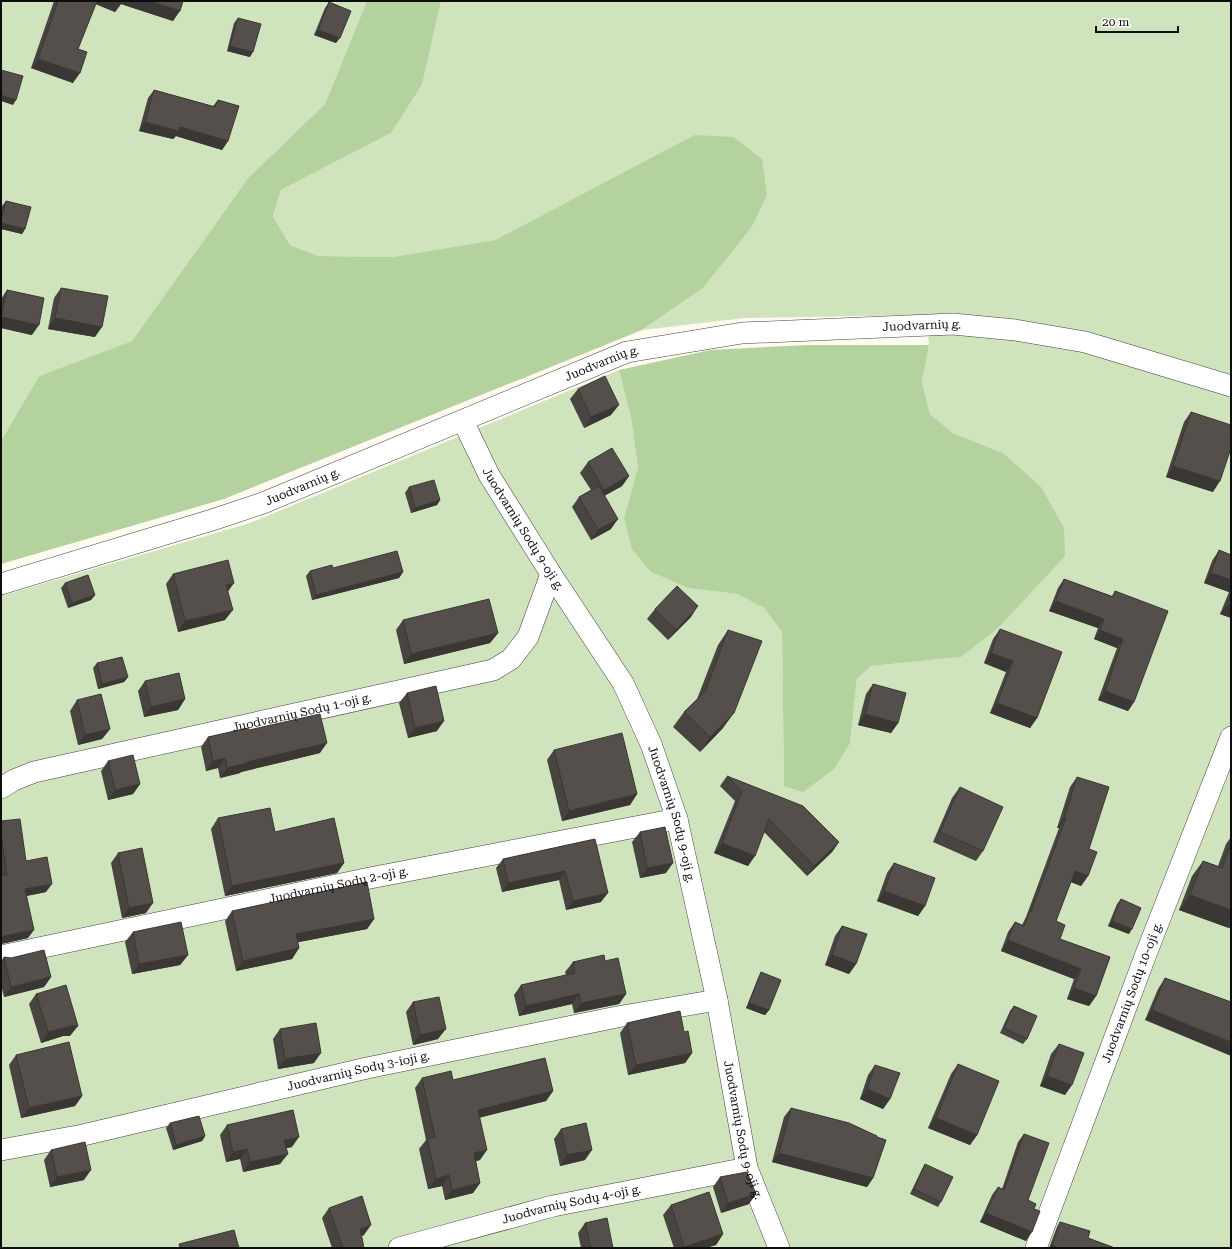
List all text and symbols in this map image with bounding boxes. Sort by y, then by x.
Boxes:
scale bar [1096,8,1178,34]
text: 20 m [1102,15,1129,29]
street label: Juodvarnių g. [882,317,962,334]
street label: Juodvarnių g. [563,343,640,384]
street label: Juodvarnių g. [263,465,342,508]
street label: Juodvarnių Sodų 9-oji g. [480,466,567,593]
street label: Juodvarnių Sodų 1-oji g. [231,690,373,735]
street label: Juodvarnių Sodų 9-oji g. [645,744,698,884]
street label: Juodvarnių Sodų 2-oji g. [268,864,410,906]
street label: Juodvarnių Sodų 10-oji g. [1099,920,1165,1065]
street label: Juodvarnių Sodų 3-ioji g. [285,1048,431,1094]
street label: Juodvarnių Sodų 9-oji g. [721,1059,766,1201]
street label: Juodvarnių Sodų 4-oji g. [500,1182,642,1227]

